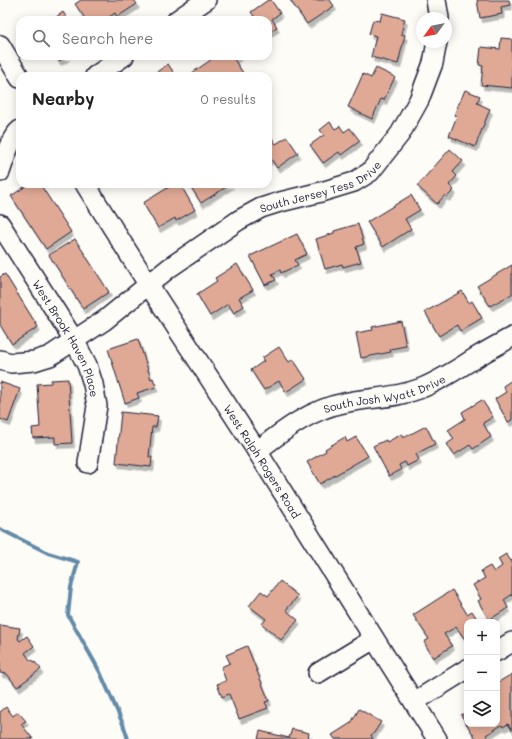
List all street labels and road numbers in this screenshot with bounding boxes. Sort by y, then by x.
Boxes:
street label: South Jersey Tess Drive [258,157,384,215]
street label: West Brook Haven Place [30,277,103,398]
street label: South Josh Wyatt Drive [321,370,448,416]
street label: West Ralph Rogers Road [221,401,304,521]

